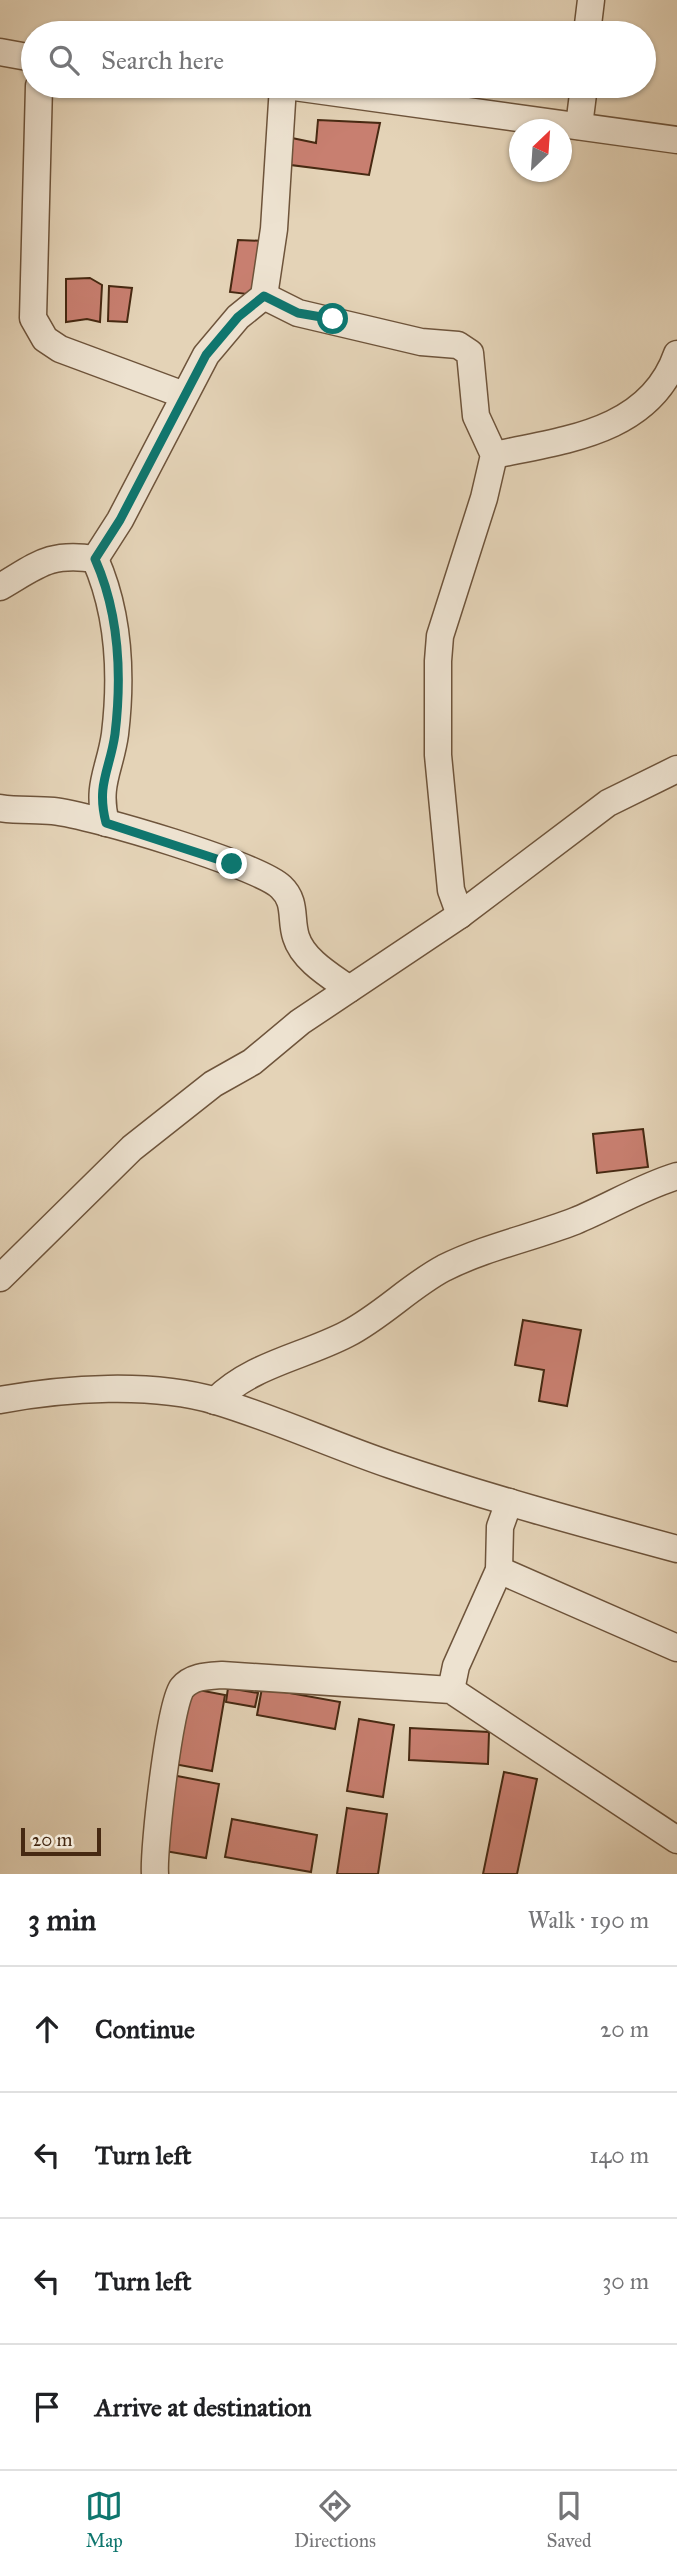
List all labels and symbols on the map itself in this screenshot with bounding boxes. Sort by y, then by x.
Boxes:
north arrow [509,119,572,182]
route start [317,303,348,334]
route end [216,848,247,879]
scale bar [21,1825,102,1857]

